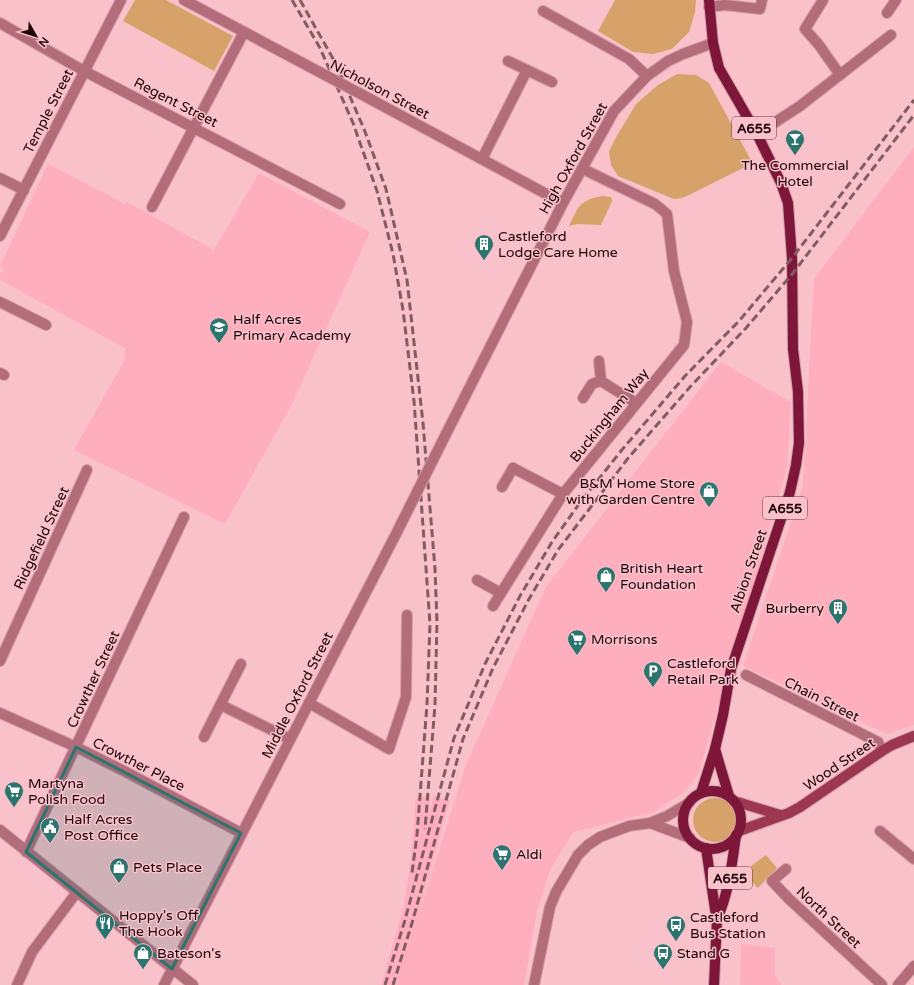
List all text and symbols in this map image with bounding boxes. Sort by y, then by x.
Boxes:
north arrow [16,16,56,56]
text: N [36,34,51,50]
street label: Nicholson Street [327,56,433,123]
street label: Temple Street [20,66,77,156]
street label: Regent Street [131,74,221,131]
street label: High Oxford Street [536,99,612,217]
road number: A655 [732,117,776,139]
bar icon: The Commercial Hotel [784,128,806,156]
place label: The Commercial Hotel [741,157,849,190]
place label: Castleford Lodge Care Home [498,228,618,261]
building icon: Castleford Lodge Care Home [473,233,495,261]
place label: Half Acres Primary Academy [233,311,351,344]
school or university icon: Half Acres Primary Academy [208,316,230,344]
street label: Buckingham Way [566,365,653,466]
place label: B&M Home Store with Garden Centre [566,475,695,508]
shop icon: B&M Home Store with Garden Centre [698,480,720,508]
street label: Ridgefield Street [10,483,73,593]
road number: A655 [763,497,807,519]
street label: Albion Street [726,527,771,615]
place label: British Heart Foundation [620,560,704,593]
shop icon: British Heart Foundation [595,565,617,593]
building icon: Burberry [827,597,849,625]
place label: Burberry [766,600,824,617]
street label: Crowther Street [63,627,124,731]
supermarket icon: Morrisons [566,628,588,656]
street label: Middle Oxford Street [258,629,337,761]
place label: Morrisons [591,631,658,648]
place label: Castleford Retail Park [667,655,739,688]
parking icon: Castleford Retail Park [642,660,664,688]
street label: Chain Street [781,673,863,726]
street label: Crowther Place [90,734,188,795]
street label: Wood Street [800,734,879,795]
place label: Martyna Polish Food [28,775,105,808]
supermarket icon: Martyna Polish Food [3,780,25,808]
place label: Half Acres Post Office [64,811,139,844]
public building icon: Half Acres Post Office [39,816,61,844]
supermarket icon: Aldi [491,843,513,871]
place label: Aldi [516,846,542,863]
shop icon: Pets Place [108,856,130,884]
place label: Pets Place [133,859,202,876]
road number: A655 [708,867,752,889]
street label: North Street [793,883,865,952]
place label: Hoppy's Off The Hook [119,907,199,940]
place label: Castleford Bus Station [690,909,766,942]
restaurant icon: Hoppy's Off The Hook [94,912,116,940]
bus stop icon: Castleford Bus Station [665,914,687,942]
shop icon: Bateson's [132,942,154,970]
bus stop icon: Stand G [652,942,674,970]
place label: Bateson's [157,945,221,962]
place label: Stand G [677,945,730,962]

